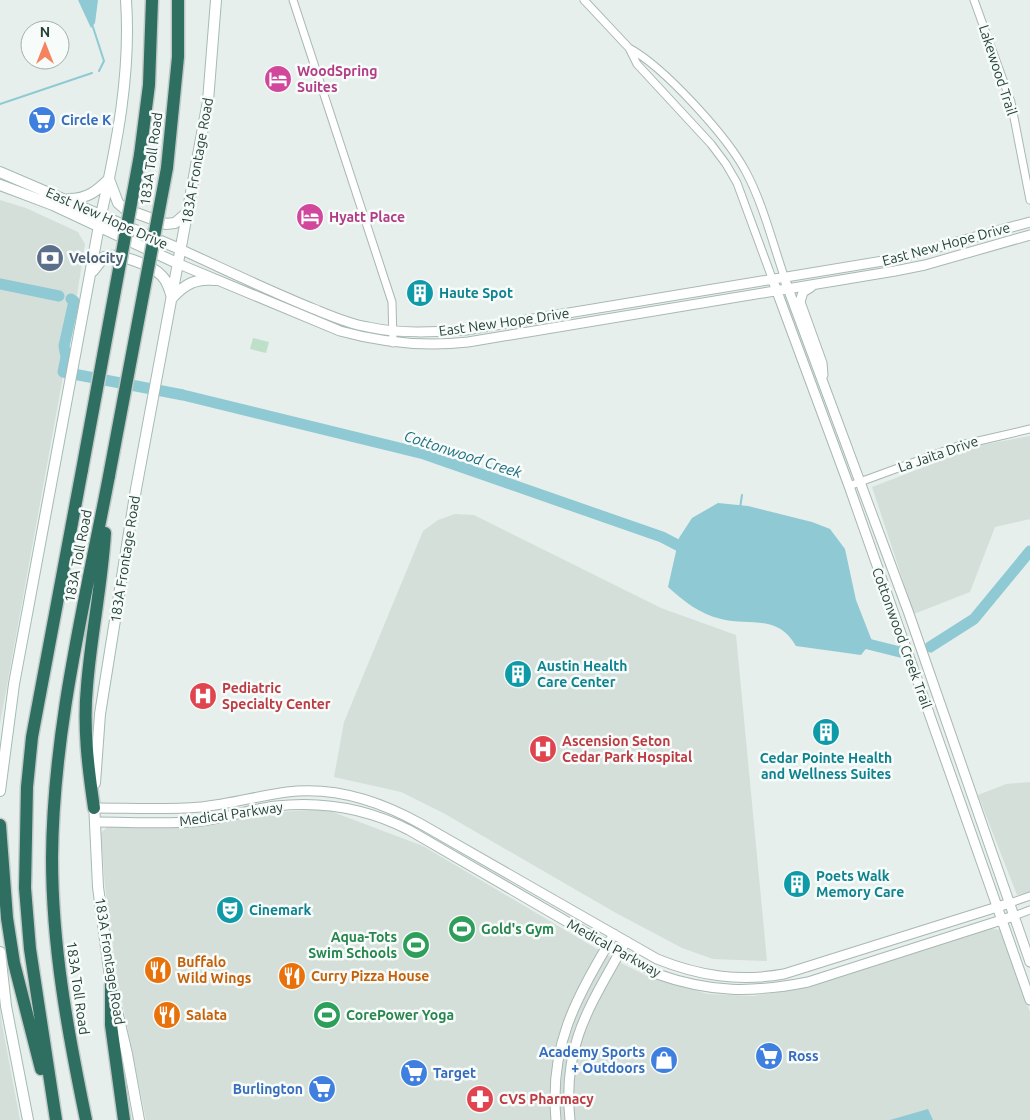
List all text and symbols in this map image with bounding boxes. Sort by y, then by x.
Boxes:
north arrow [20,20,70,70]
street label: Lakewood Trail [976,23,1020,118]
text: N [40,24,50,40]
place label: WoodSpring Suites [297,63,377,95]
hotel icon: WoodSpring Suites [263,64,293,94]
street label: 183A Frontage Road [178,96,216,226]
supermarket icon: Circle K [27,105,57,135]
street label: 183A Toll Road [137,111,165,207]
place label: Circle K [61,112,112,128]
street label: East New Hope Drive [44,184,170,252]
hotel icon: Hyatt Place [295,202,325,232]
place label: Hyatt Place [329,209,405,225]
street label: East New Hope Drive [880,219,1012,269]
bank icon: Velocity [35,243,65,273]
place label: Velocity [69,250,124,266]
building icon: Haute Spot [405,278,435,308]
place label: Haute Spot [439,285,513,301]
street label: East New Hope Drive [438,305,570,339]
water label: Cottonwood Creek [402,427,524,481]
street label: La Jaita Drive [896,433,980,475]
street label: 183A Frontage Road [107,494,143,624]
street label: 183A Toll Road [61,508,95,604]
street label: Cottonwood Creek Trail [869,565,935,711]
place label: Austin Health Care Center [537,658,627,690]
building icon: Austin Health Care Center [503,659,533,689]
place label: Pediatric Specialty Center [222,680,331,712]
hospital icon: Pediatric Specialty Center [188,681,218,711]
building icon: Cedar Pointe Health and Wellness Suites [811,717,841,747]
place label: Ascension Seton Cedar Park Hospital [562,733,692,765]
hospital icon: Ascension Seton Cedar Park Hospital [528,734,558,764]
place label: Cedar Pointe Health and Wellness Suites [760,750,892,782]
street label: Medical Parkway [178,799,284,829]
place label: Poets Walk Memory Care [816,868,904,900]
building icon: Poets Walk Memory Care [782,869,812,899]
theatre icon: Cinemark [215,895,245,925]
street label: 183A Frontage Road [92,896,128,1026]
place label: Cinemark [249,902,312,918]
sports icon: Gold's Gym [447,914,477,944]
street label: Medical Parkway [564,916,664,980]
place label: Gold's Gym [481,921,554,937]
place label: Aqua-Tots Swim Schools [308,929,397,961]
sports icon: Aqua-Tots Swim Schools [401,930,431,960]
street label: 183A Toll Road [64,940,92,1036]
place label: Buffalo Wild Wings [177,954,252,986]
restaurant icon: Buffalo Wild Wings [143,955,173,985]
restaurant icon: Curry Pizza House [277,961,307,991]
place label: Curry Pizza House [311,968,429,984]
restaurant icon: Salata [152,1000,182,1030]
sports icon: CorePower Yoga [312,1000,342,1030]
place label: Salata [186,1007,227,1023]
place label: CorePower Yoga [346,1007,454,1023]
supermarket icon: Ross [754,1041,784,1071]
place label: Academy Sports + Outdoors [539,1044,645,1076]
shop icon: Academy Sports + Outdoors [649,1045,679,1075]
place label: Ross [788,1048,819,1064]
supermarket icon: Target [399,1058,429,1088]
place label: Target [433,1065,476,1081]
supermarket icon: Burlington [307,1074,337,1104]
place label: Burlington [233,1081,303,1097]
pharmacy icon: CVS Pharmacy [465,1084,495,1114]
place label: CVS Pharmacy [499,1091,594,1107]

